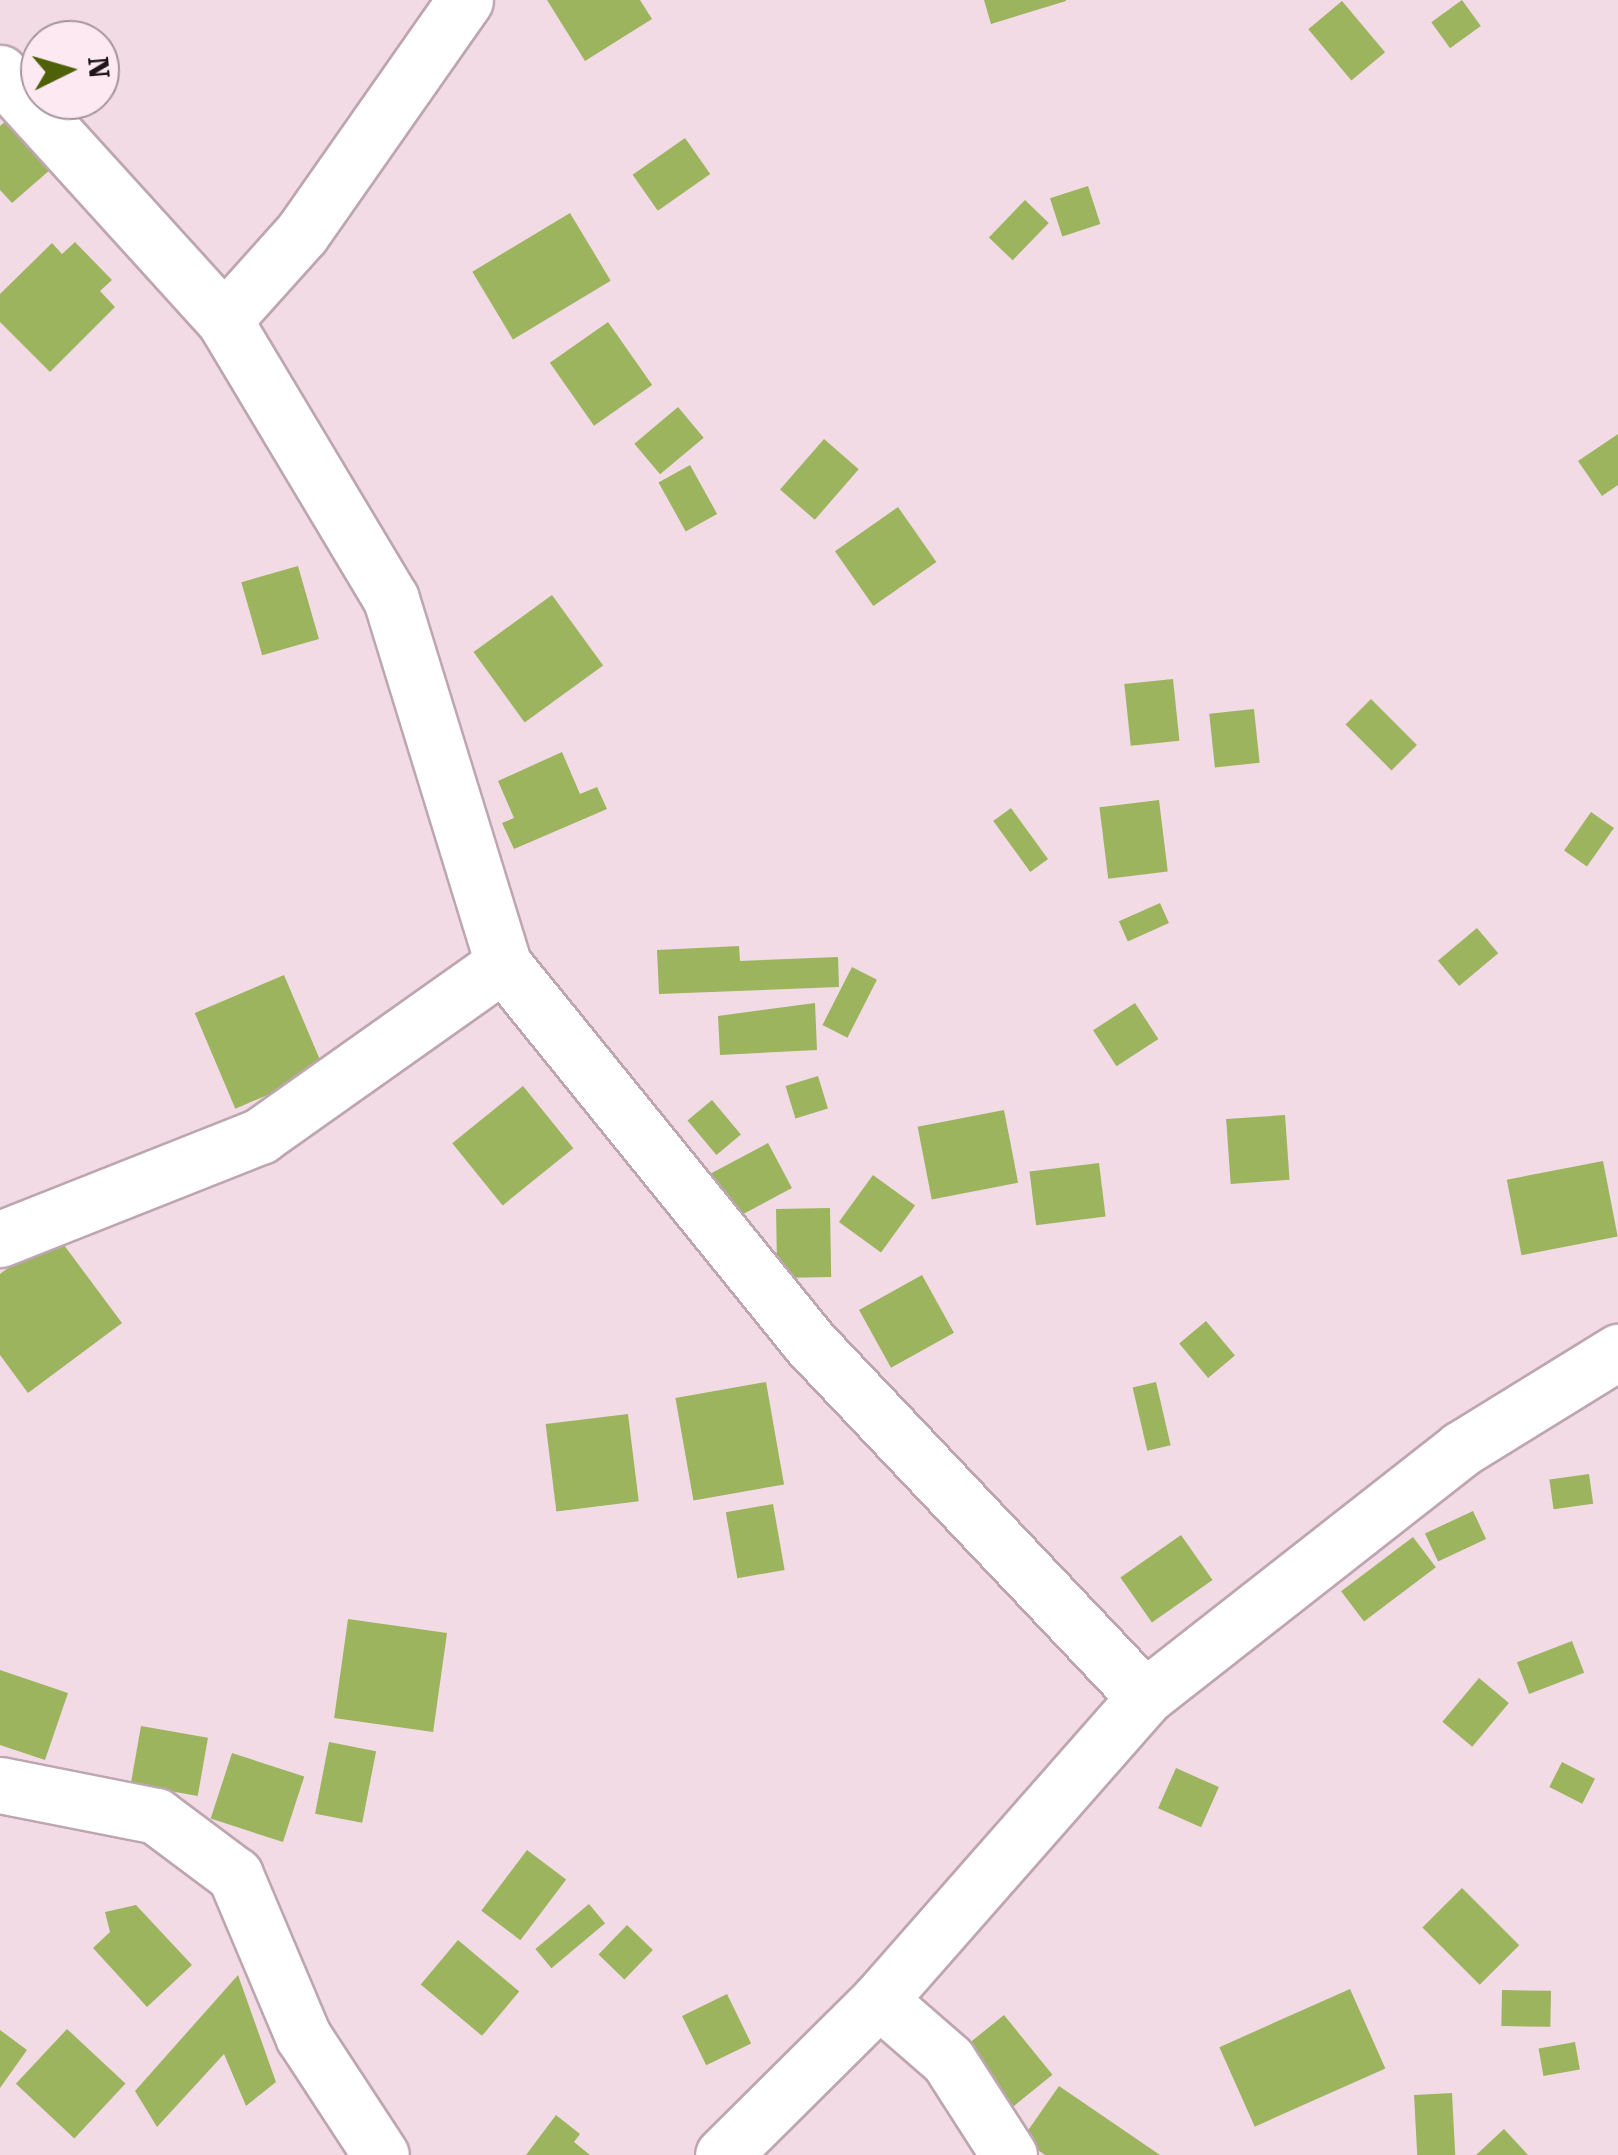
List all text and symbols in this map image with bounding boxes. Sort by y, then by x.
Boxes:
north arrow [20,20,120,120]
text: N [81,55,116,80]

